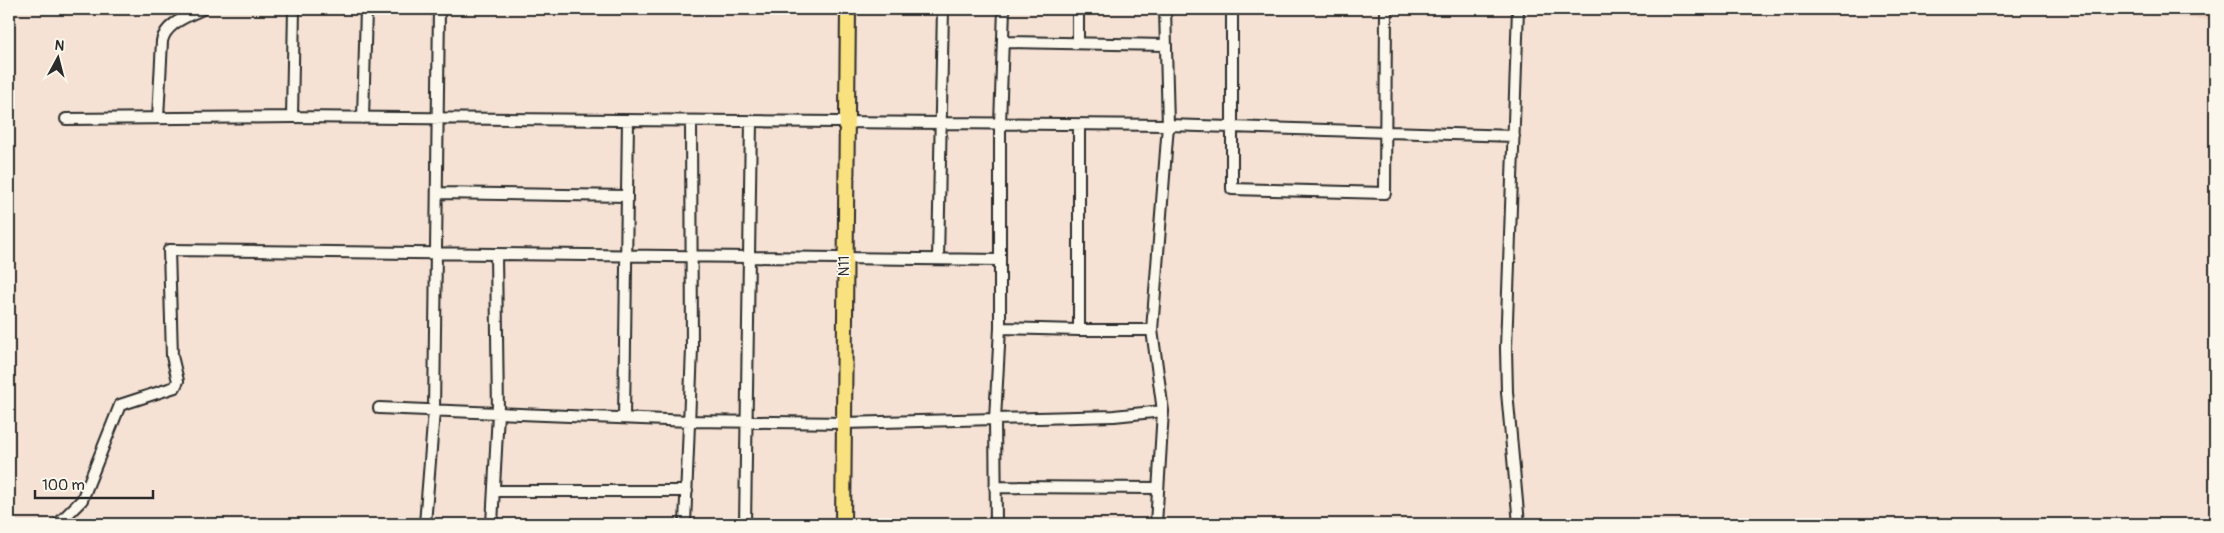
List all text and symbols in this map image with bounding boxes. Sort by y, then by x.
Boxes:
north arrow [32,32,82,82]
text: N [54,37,65,55]
street label: N11 [836,256,853,276]
scale bar [35,468,152,500]
text: 100 m [42,476,85,495]

